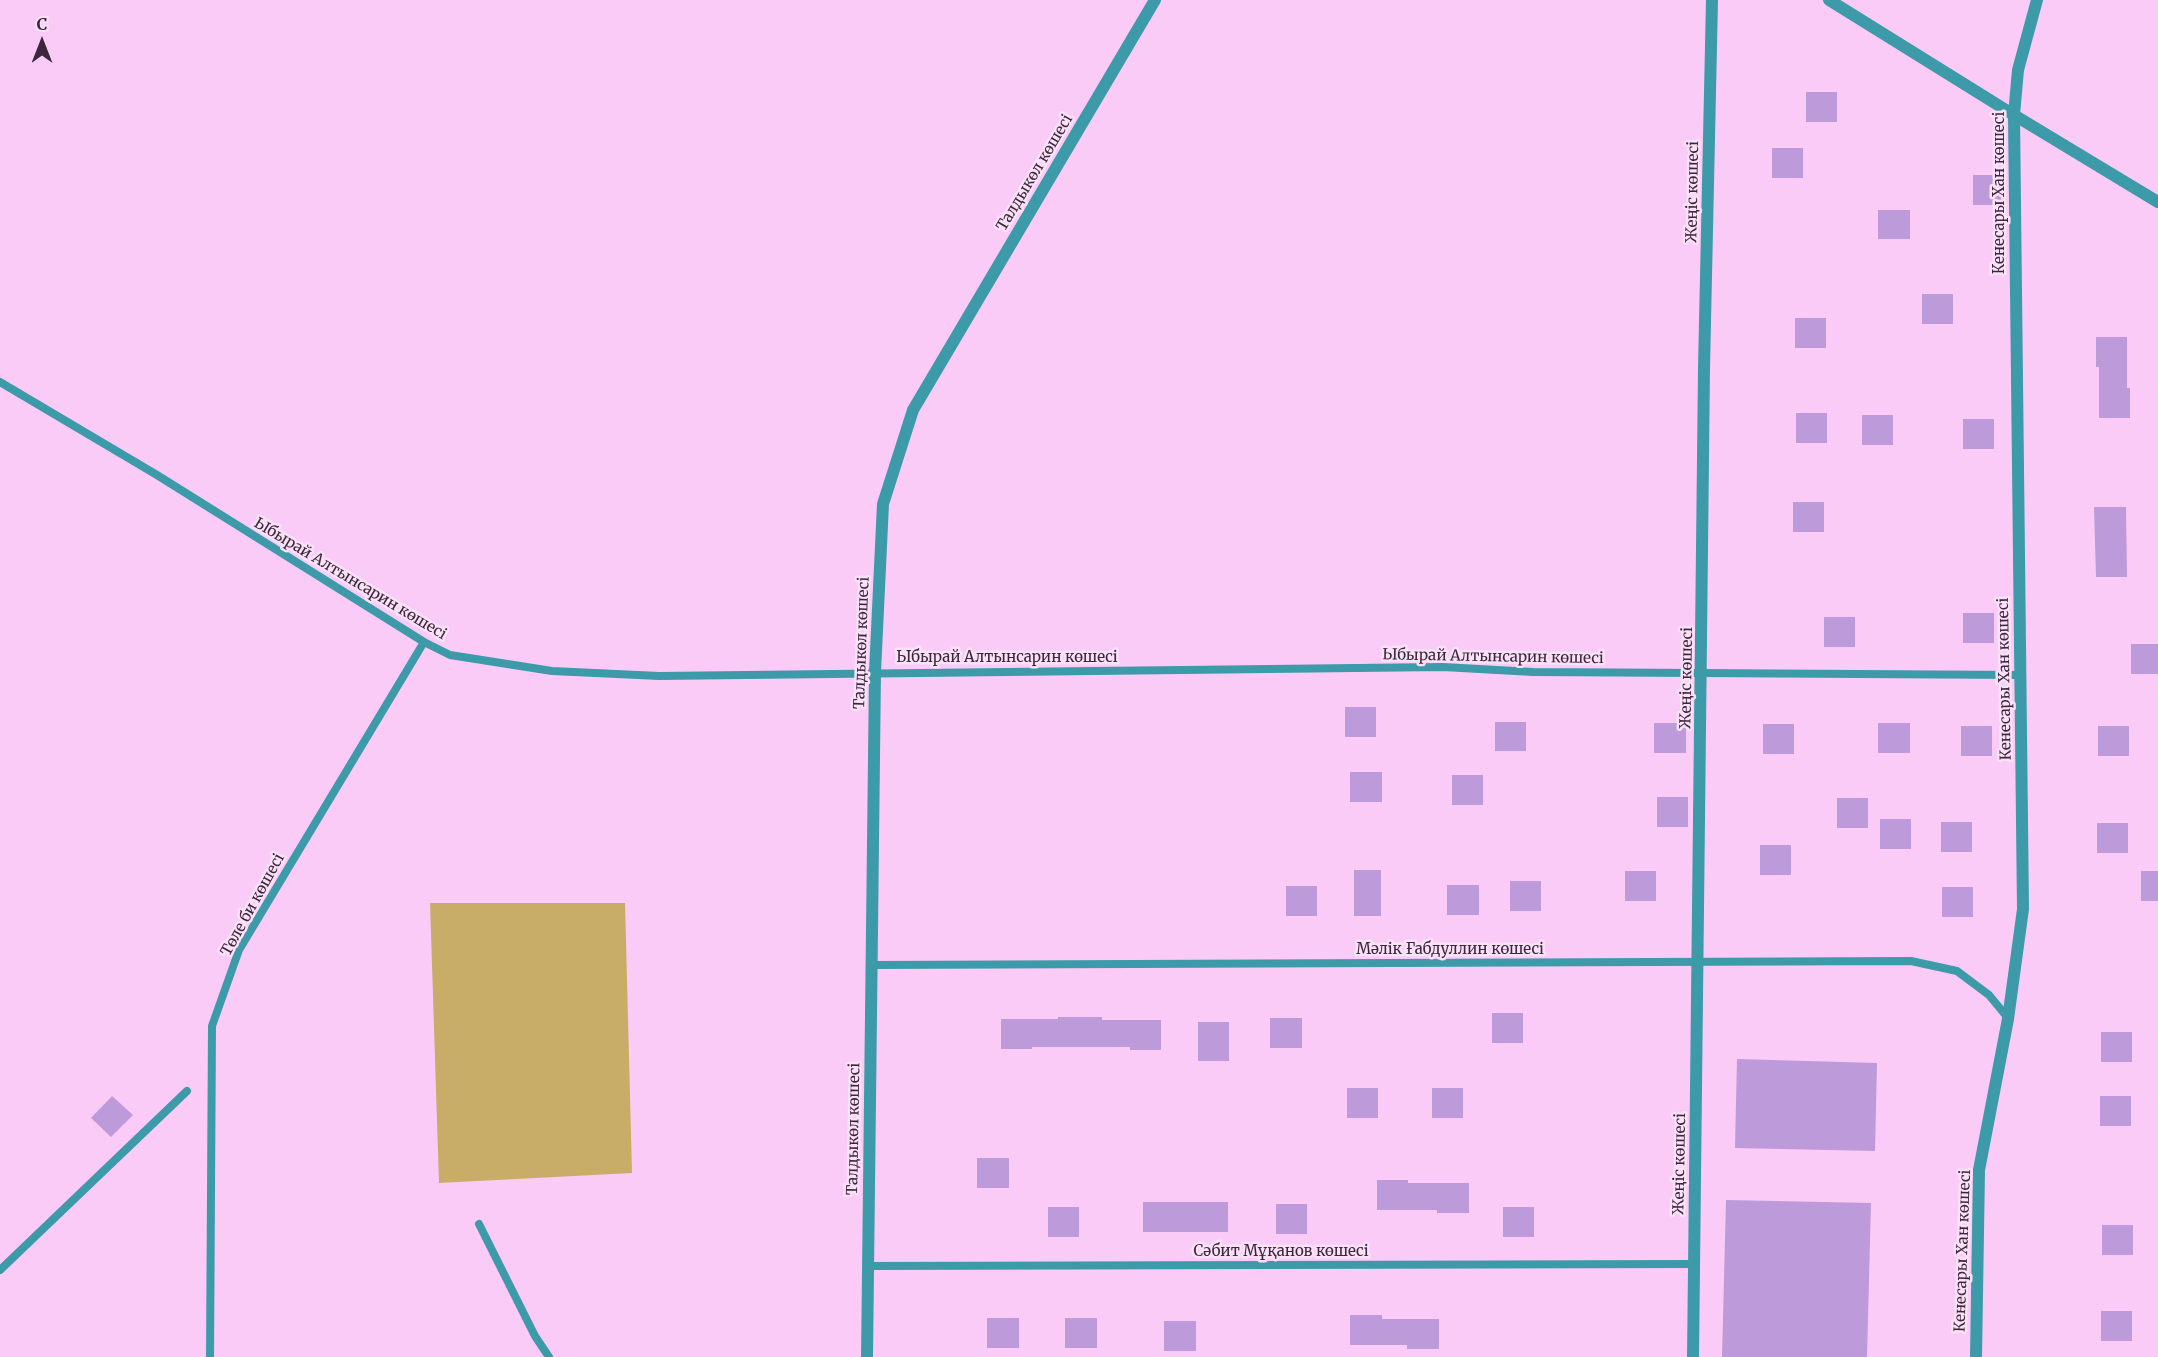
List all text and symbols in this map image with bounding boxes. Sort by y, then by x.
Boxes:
north arrow [12,12,72,72]
text: С [37,14,47,34]
street label: Талдыкөл көшесі [993,112,1077,234]
street label: Кенесары Хан көшесі [1991,112,2009,274]
street label: Жеңіс көшесі [1683,141,1703,243]
street label: Ыбырай Алтынсарин көшесі [251,514,449,644]
street label: Талдыкөл көшесі [851,576,873,710]
street label: Кенесары Хан көшесі [1995,598,2015,760]
street label: Жеңіс көшесі [1677,627,1697,729]
street label: Ыбырай Алтынсарин көшесі [1382,646,1604,668]
street label: Ыбырай Алтынсарин көшесі [896,649,1118,667]
street label: Төле би көшесі [217,851,289,959]
street label: Мәлік Ғабдуллин көшесі [1356,941,1544,959]
street label: Талдыкөл көшесі [844,1063,864,1195]
street label: Жеңіс көшесі [1670,1113,1690,1215]
street label: Кенесары Хан көшесі [1951,1169,1975,1333]
street label: Сәбит Мұқанов көшесі [1194,1243,1368,1261]

